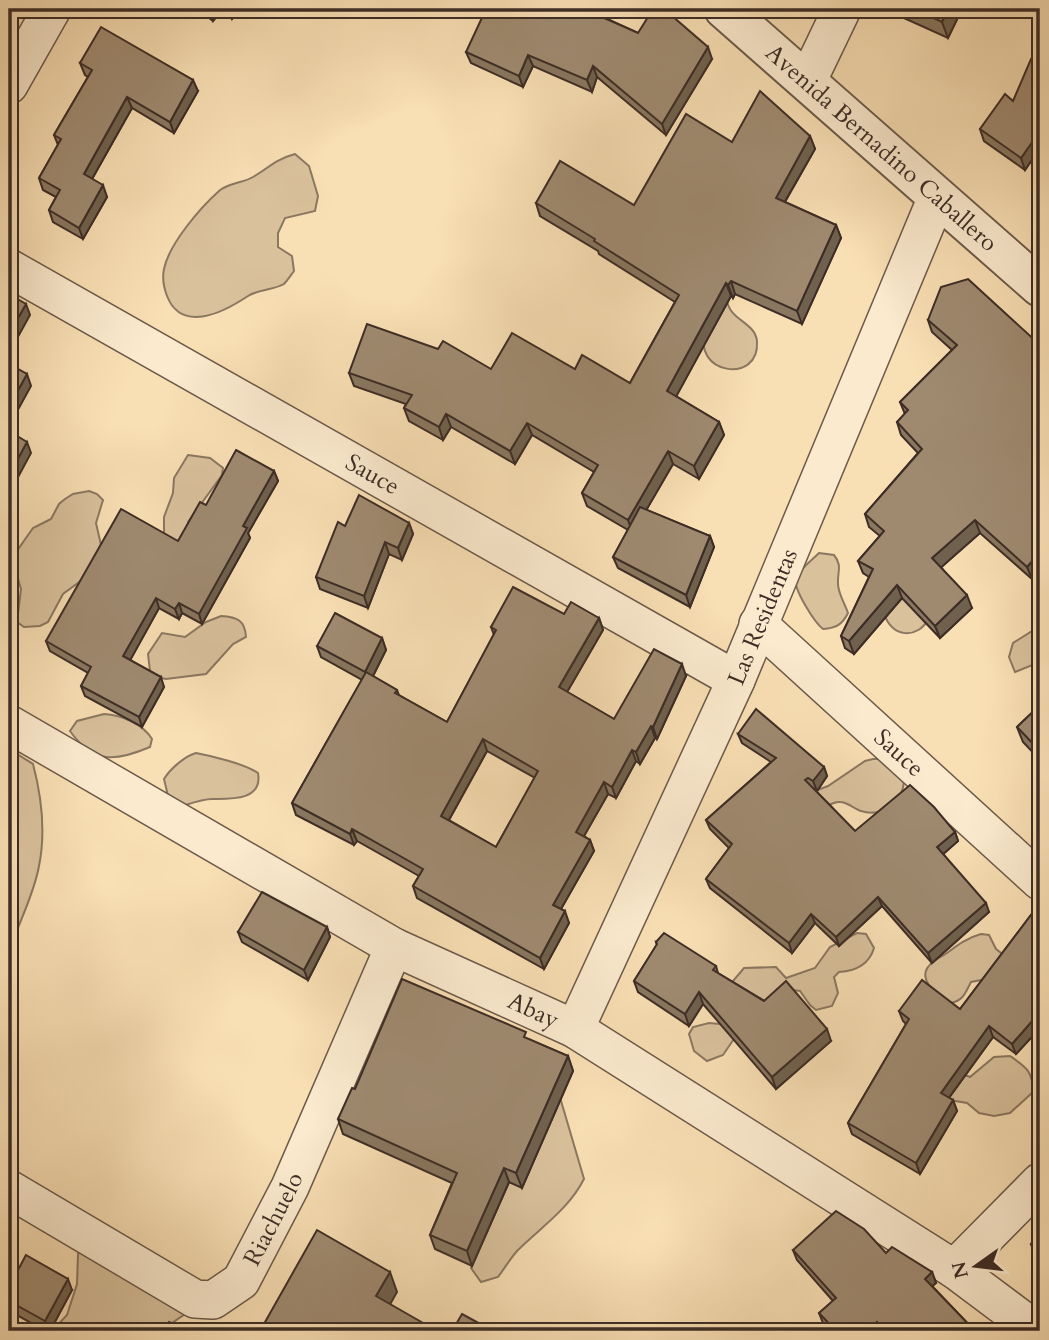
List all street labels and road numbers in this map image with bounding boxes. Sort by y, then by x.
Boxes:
street label: Avenida Bernadino Caballero [758,37,1005,259]
street label: Sauce [339,446,406,503]
street label: Las Residentas [720,544,806,690]
street label: Sauce [866,721,931,785]
street label: Abay [502,985,564,1037]
street label: Riachuelo [236,1167,311,1272]

